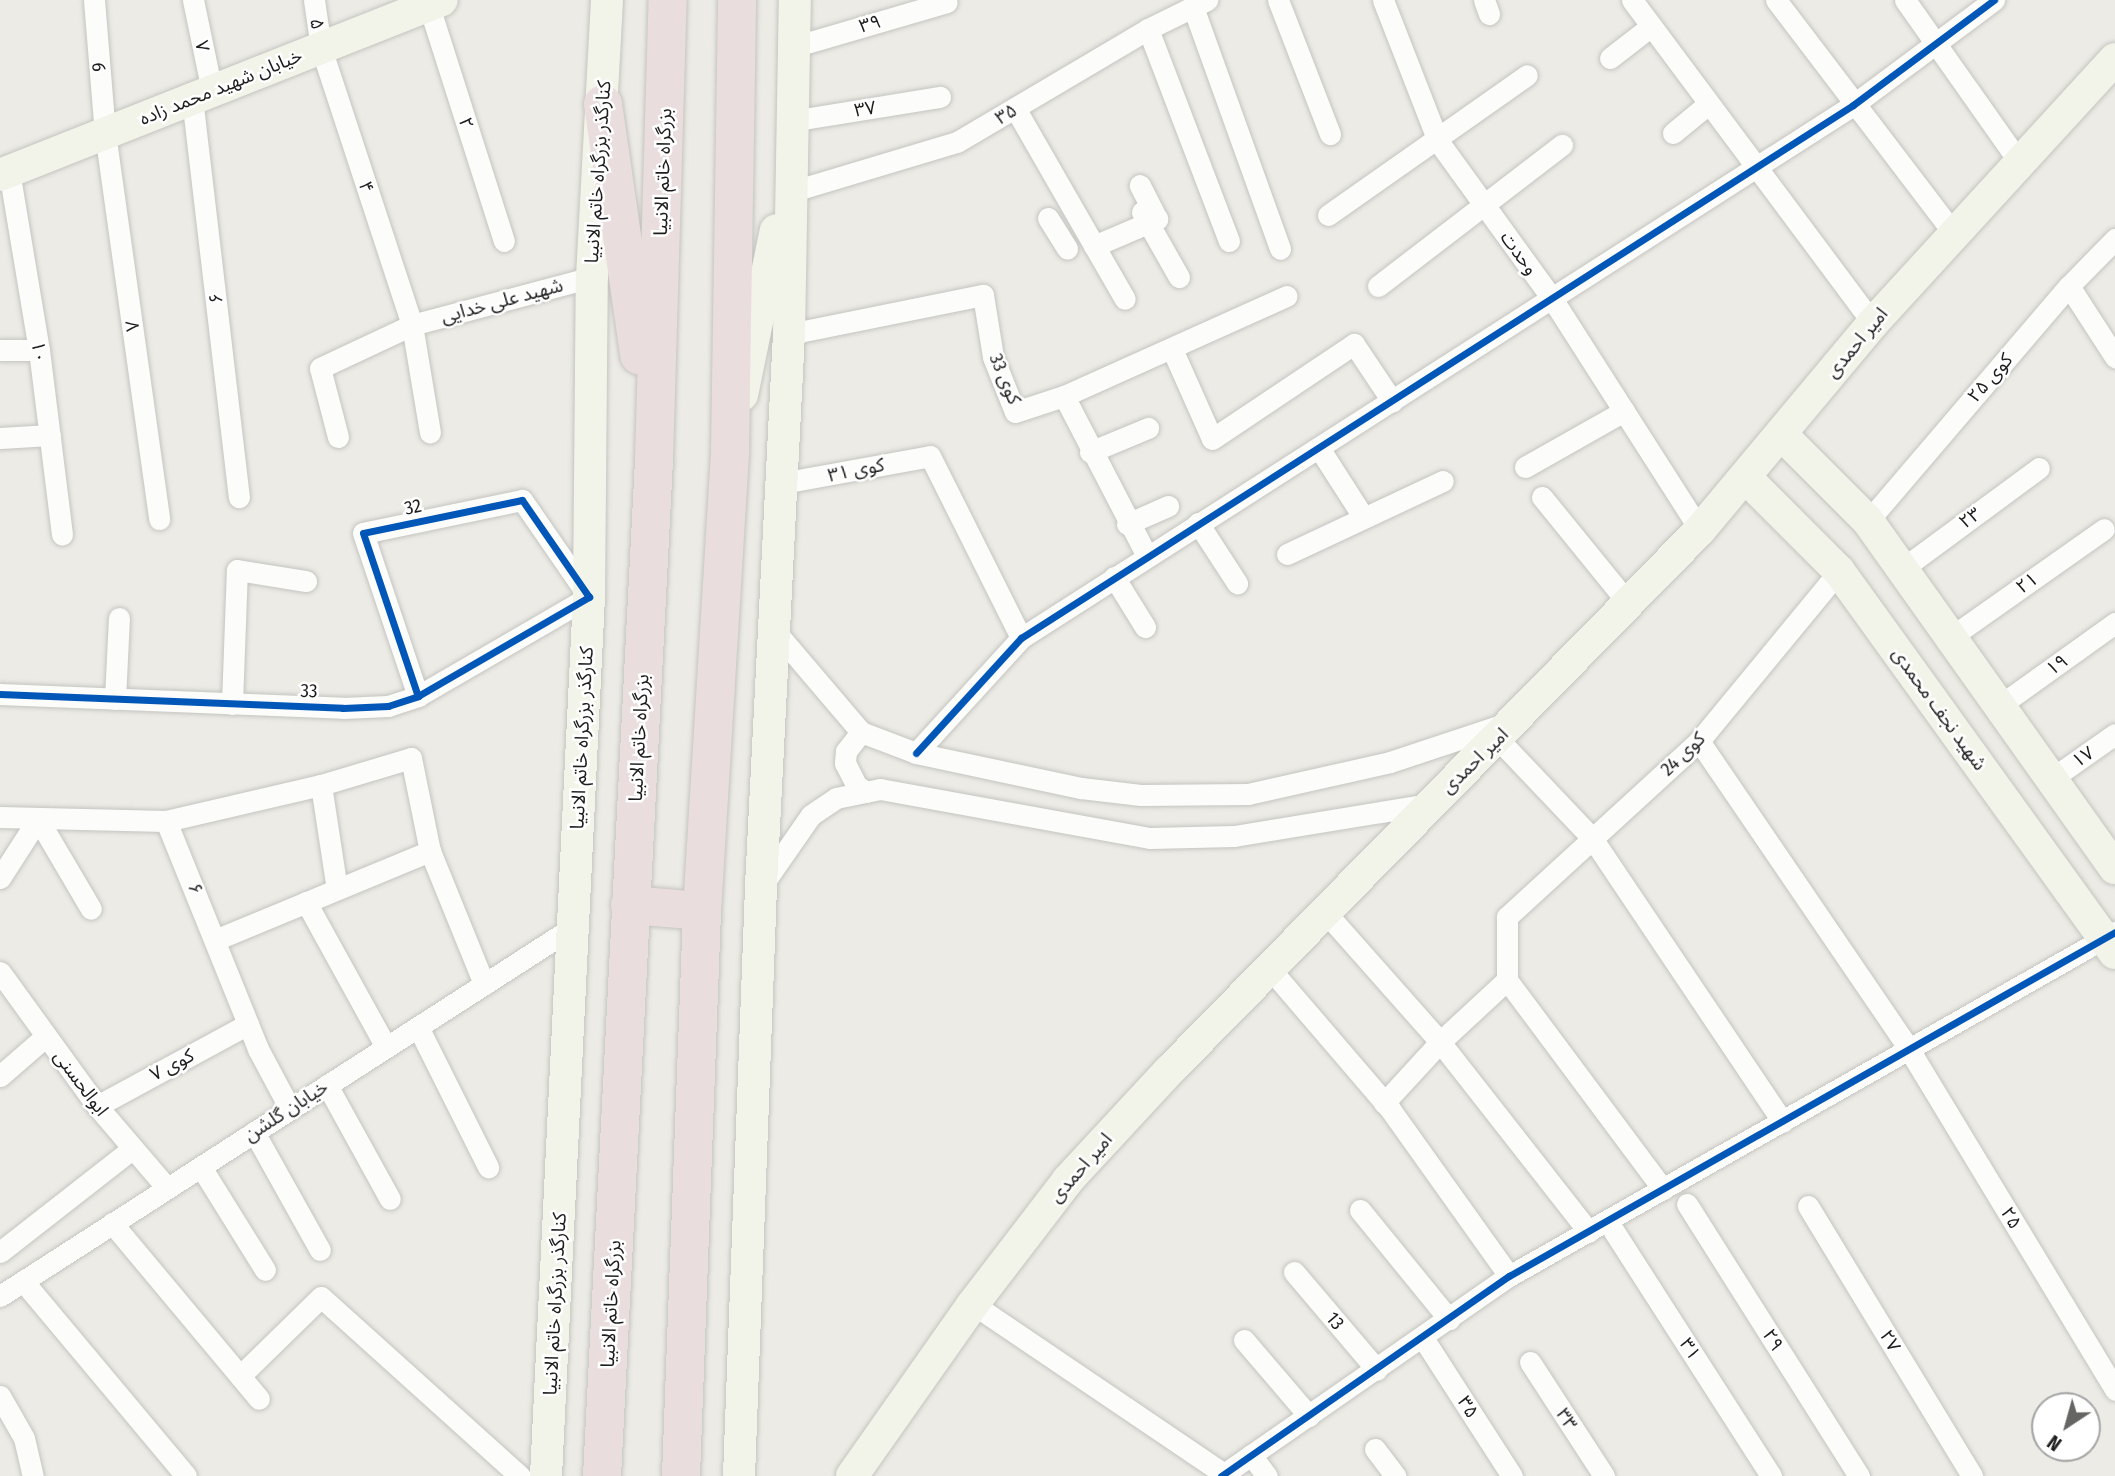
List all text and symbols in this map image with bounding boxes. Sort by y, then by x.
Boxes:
street label: ۳۹ [856,10,884,38]
street label: ۵ [305,17,329,31]
street label: ۷ [190,38,214,54]
street label: خیابان شهید محمد زاده [136,44,306,130]
street label: 9 [87,61,111,73]
street label: کنارگذر بزرگراه خاتم الانبیا [580,80,616,264]
street label: ۳۷ [852,96,878,122]
street label: ۳۵ [991,99,1021,129]
street label: بزرگراه خاتم الانبیا [649,108,677,236]
street label: ۲ [453,114,479,132]
street label: ۴ [353,178,379,196]
street label: وحدت [1495,227,1543,279]
street label: شهید علی خدایی [438,274,566,328]
street label: ۶ [204,291,228,305]
street label: امیر احمدی [1821,303,1893,383]
street label: ۸ [120,319,144,333]
street label: ۱۰ [26,340,52,364]
street label: کوی ۲۵ [1963,349,2017,407]
street label: کوی 33 [984,350,1026,408]
street label: کوی ۳۱ [826,453,886,487]
street label: 32 [402,494,424,520]
street label: ۲۳ [1955,502,1985,534]
street label: ۲۱ [2012,567,2042,599]
street label: شهید نجف محمدی [1887,643,1991,775]
street label: کنارگذر بزرگراه خاتم الانبیا [566,646,598,830]
street label: ۱۹ [2042,649,2072,681]
street label: بزرگراه خاتم الانبیا [624,674,654,802]
street label: 33 [300,679,318,703]
street label: امیر احمدی [1437,723,1513,799]
street label: کوی 24 [1656,727,1710,781]
street label: ۱۷ [2068,741,2098,773]
street label: ۶ [182,880,208,898]
street label: کوی ۷ [146,1044,198,1086]
street label: ابوالحسنی [49,1045,113,1121]
street label: خیابان گلشن [240,1075,332,1147]
street label: امیر احمدی [1045,1129,1117,1207]
street label: ۲۵ [1996,1203,2026,1233]
street label: کنارگذر بزرگراه خاتم الانبیا [539,1212,571,1396]
street label: بزرگراه خاتم الانبیا [596,1240,626,1368]
street label: 13 [1321,1308,1349,1334]
street label: ۲۹ [1758,1325,1788,1355]
street label: ۲۷ [1875,1326,1905,1356]
street label: ۳۱ [1675,1334,1705,1364]
street label: ۳۵ [1453,1392,1483,1422]
north arrow [2031,1392,2101,1462]
street label: ۳۳ [1552,1404,1582,1434]
text: N [2043,1430,2066,1455]

